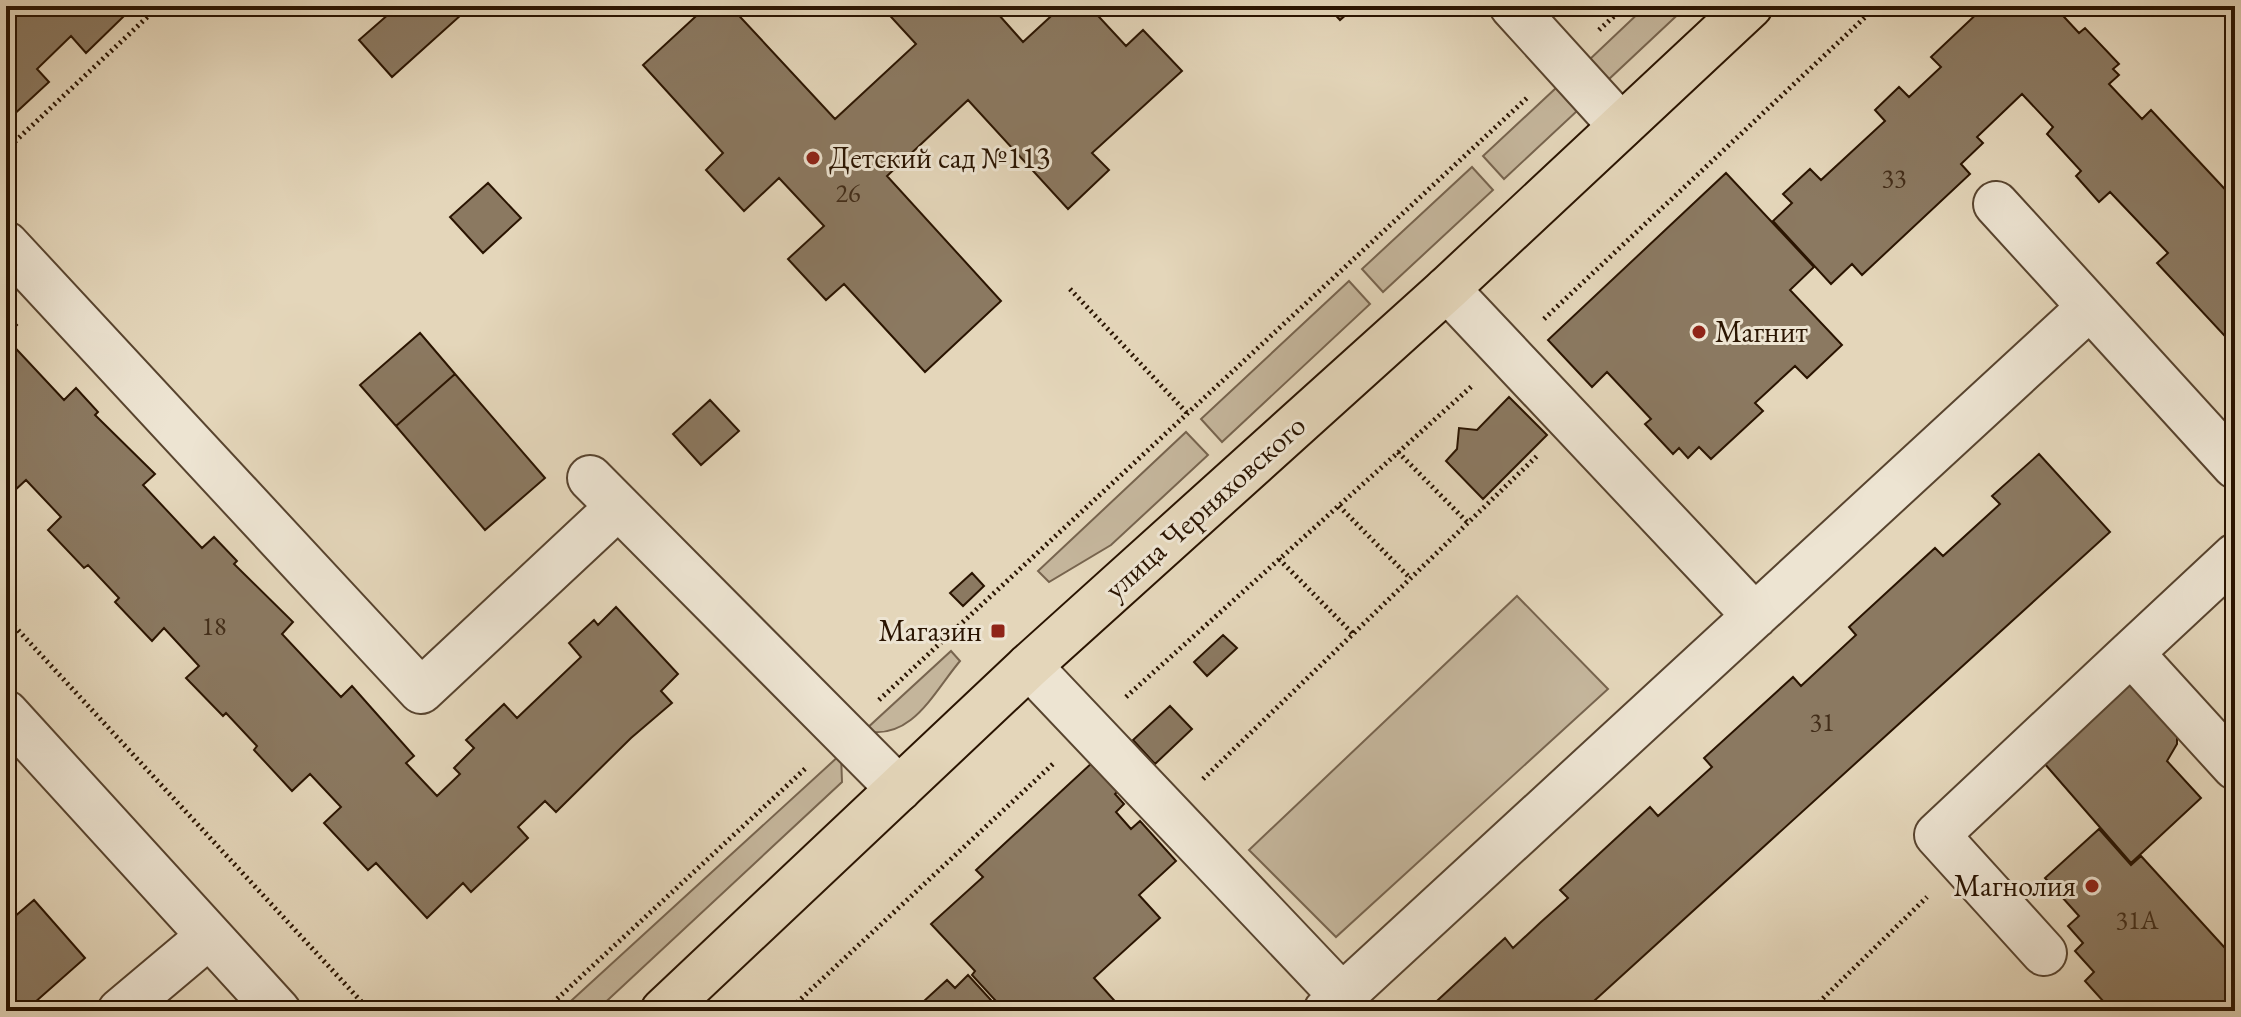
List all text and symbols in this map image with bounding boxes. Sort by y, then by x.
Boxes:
place label: Детский сад №113 [829,138,1051,177]
marker: Детский сад №113 [804,149,822,167]
house number: 33 [1882,161,1906,195]
house number: 26 [836,176,860,210]
place label: Магнит [1715,312,1808,351]
marker: Магнит [1690,323,1708,341]
street label: улица Черняховского [1096,406,1314,608]
house number: 18 [202,609,226,643]
place label: Магазин [878,611,982,650]
marker: Магазин [989,622,1007,640]
house number: 31 [1810,705,1834,739]
place label: Магнолия [1954,866,2076,905]
marker: Магнолия [2083,877,2101,895]
house number: 31А [2116,903,2159,937]

